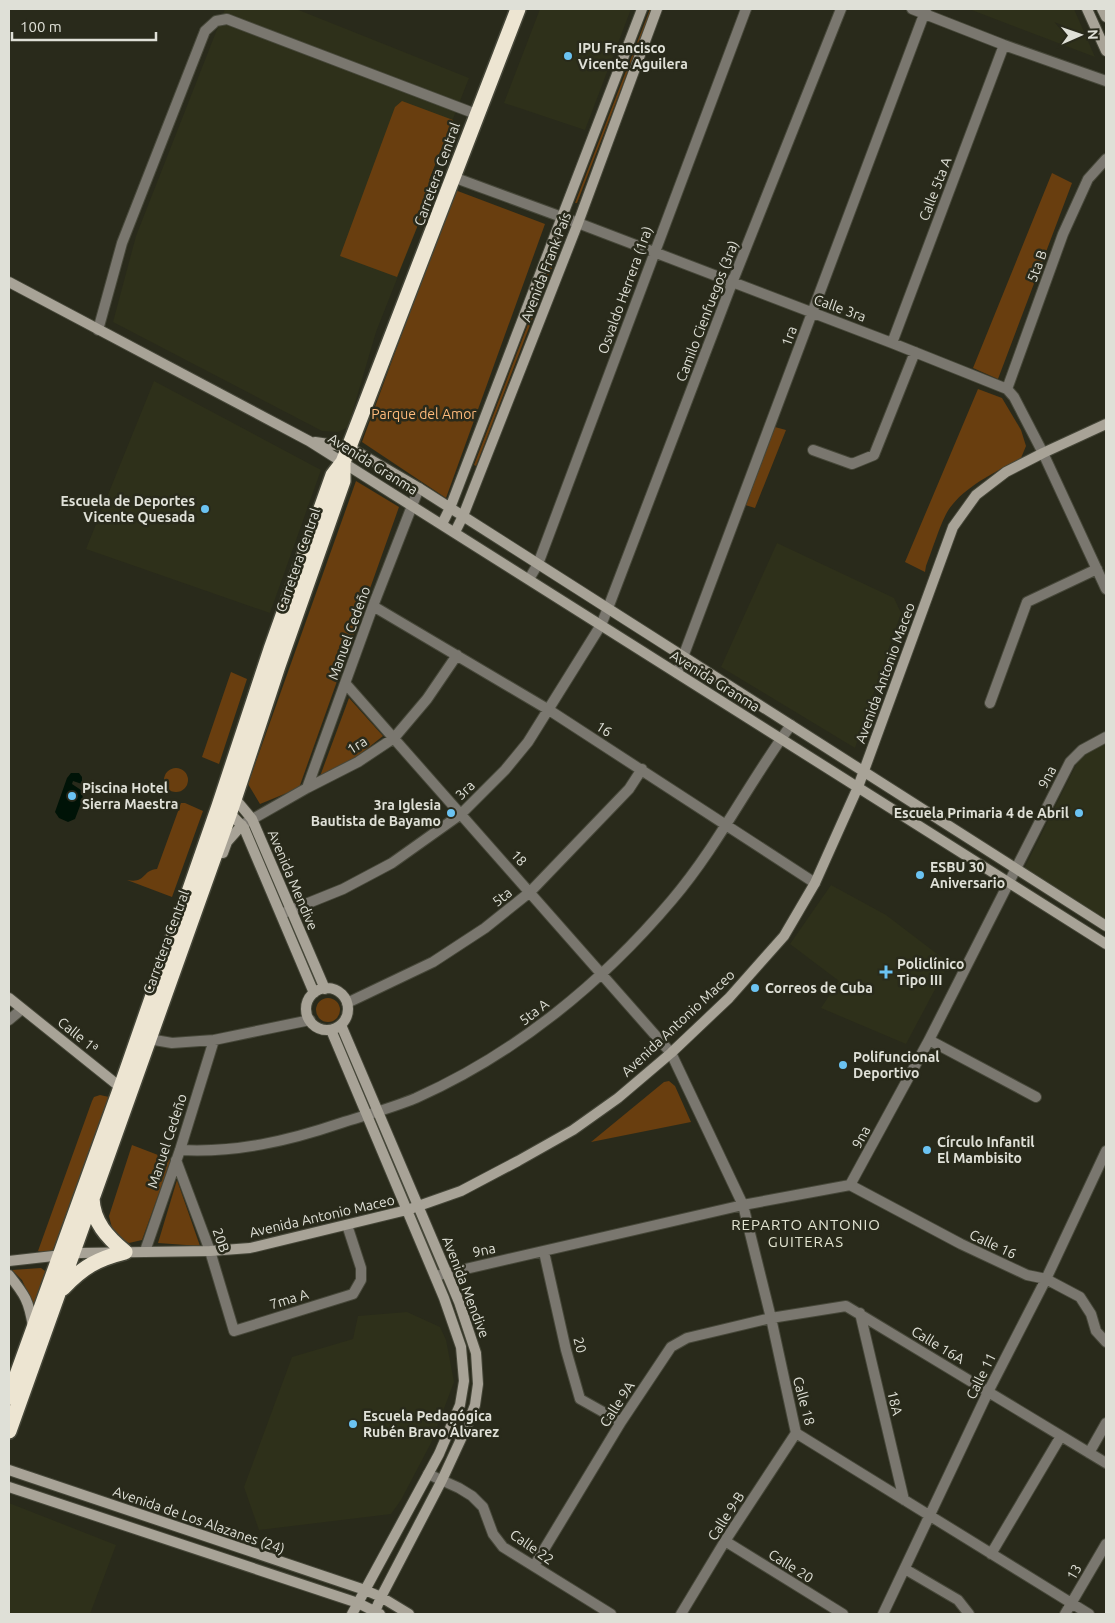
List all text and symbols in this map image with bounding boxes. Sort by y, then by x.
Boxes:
scale bar [12,10,156,42]
north arrow [1055,10,1105,60]
text: 100 m [20,18,62,35]
text: N [1085,29,1101,40]
place label: IPU Francisco Vicente Aguilera [578,40,688,72]
marker: IPU Francisco Vicente Aguilera [562,50,574,62]
street label: Carretera Central [411,120,463,228]
street label: Calle 5ta A [916,155,954,223]
street label: Avenida Frank País [518,210,574,324]
street label: Osvaldo Herrera (1ra) [594,224,656,356]
street label: Camilo Cienfuegos (3ra) [673,238,741,384]
street label: 5ta B [1024,248,1050,284]
street label: Calle 3ra [812,291,868,325]
street label: 1ra [778,324,800,348]
park label: Parque del Amor [371,406,477,422]
street label: Avenida Granma [325,430,421,498]
place label: Escuela de Deportes Vicente Quesada [61,493,195,525]
marker: Escuela de Deportes Vicente Quesada [199,503,211,515]
street label: Carretera Central [273,506,323,614]
street label: Manuel Cedeño [325,584,373,682]
street label: Avenida Antonio Maceo [852,600,918,746]
street label: Avenida Granma [667,647,763,715]
street label: 16 [593,718,615,740]
street label: 1ra [344,733,370,757]
street label: 9na [1035,763,1059,791]
street label: 3ra [452,777,478,803]
place label: Piscina Hotel Sierra Maestra [82,780,178,812]
marker: Piscina Hotel Sierra Maestra [66,790,78,802]
place label: 3ra Iglesia Bautista de Bayamo [311,797,441,829]
place label: Escuela Primaria 4 de Abril [894,805,1069,821]
marker: 3ra Iglesia Bautista de Bayamo [445,807,457,819]
marker: Escuela Primaria 4 de Abril [1073,807,1085,819]
street label: Avenida Mendive [265,827,321,933]
street label: 18 [508,847,530,869]
place label: ESBU 30 Aniversario [930,859,1005,891]
marker: ESBU 30 Aniversario [914,869,926,881]
street label: 5ta [489,884,515,910]
street label: Carretera Central [140,888,192,996]
place label: Policlínico Tipo III [897,956,964,988]
marker: Policlínico Tipo III [879,965,893,979]
street label: Avenida Antonio Maceo [618,966,738,1080]
place label: Correos de Cuba [765,980,873,996]
marker: Correos de Cuba [749,982,761,994]
street label: 5ta A [516,996,552,1028]
street label: Calle 1ª [55,1014,101,1056]
place label: Polifuncional Deportivo [853,1049,940,1081]
marker: Polifuncional Deportivo [837,1059,849,1071]
street label: Manuel Cedeño [144,1092,190,1190]
street label: 9na [849,1123,873,1151]
place label: Círculo Infantil El Mambisito [937,1134,1035,1166]
marker: Círculo Infantil El Mambisito [921,1144,933,1156]
street label: Avenida Antonio Maceo [248,1191,396,1241]
district label: REPARTO ANTONIO GUITERAS [731,1216,881,1250]
street label: 20B [209,1226,233,1254]
street label: Calle 16 [967,1226,1019,1262]
street label: Avenida Mendive [439,1234,493,1340]
street label: 9na [471,1240,497,1260]
street label: 7ma A [268,1286,310,1312]
street label: Calle 16A [909,1323,967,1367]
street label: 20 [570,1335,590,1355]
street label: Calle 11 [963,1350,999,1402]
street label: Calle 18 [790,1375,818,1427]
street label: Calle 9A [596,1378,638,1430]
street label: 18A [884,1389,906,1417]
place label: Escuela Pedagógica Rubén Bravo Álvarez [363,1408,499,1440]
marker: Escuela Pedagógica Rubén Bravo Álvarez [347,1418,359,1430]
street label: Avenida de Los Alazanes (24) [111,1483,287,1557]
street label: Calle 9-B [704,1489,748,1543]
street label: Calle 22 [507,1526,557,1568]
street label: Calle 20 [766,1546,816,1586]
street label: 13 [1063,1561,1085,1583]

